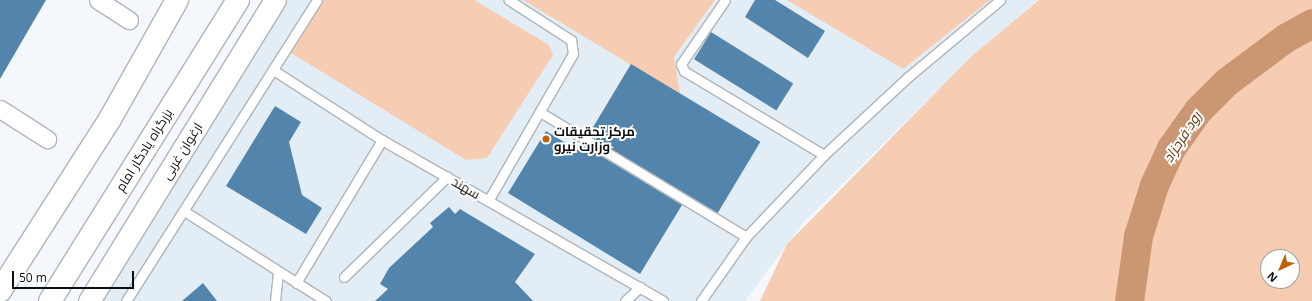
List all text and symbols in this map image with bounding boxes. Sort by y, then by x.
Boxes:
street label: بزرگراه یادگار امام [112,106,176,194]
water label: رود فرحزاد [1159,109,1205,165]
street label: ارغوان غربی [158,120,206,182]
place label: مرکز تحقیقات وزارت نیرو [554,124,635,155]
marker: مرکز تحقیقات وزارت نیرو [541,134,551,144]
street label: سهند [449,174,483,202]
north arrow [1260,249,1300,289]
scale bar [14,263,136,289]
text: 50 m [19,269,47,286]
text: N [1264,269,1280,286]

